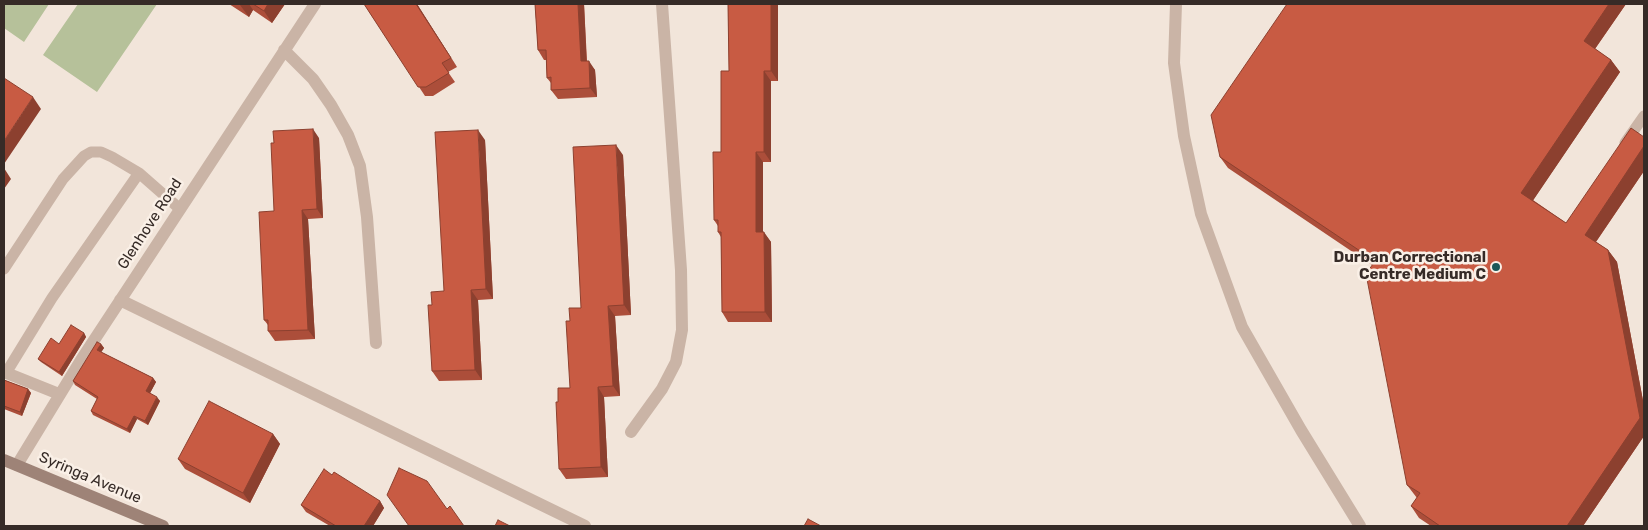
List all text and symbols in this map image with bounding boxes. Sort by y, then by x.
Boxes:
street label: Glenhove Road [114,175,186,273]
place label: Durban Correctional Centre Medium C [1333,249,1486,284]
marker: Durban Correctional Centre Medium C [1490,261,1502,273]
street label: Syringa Avenue [36,448,144,508]

